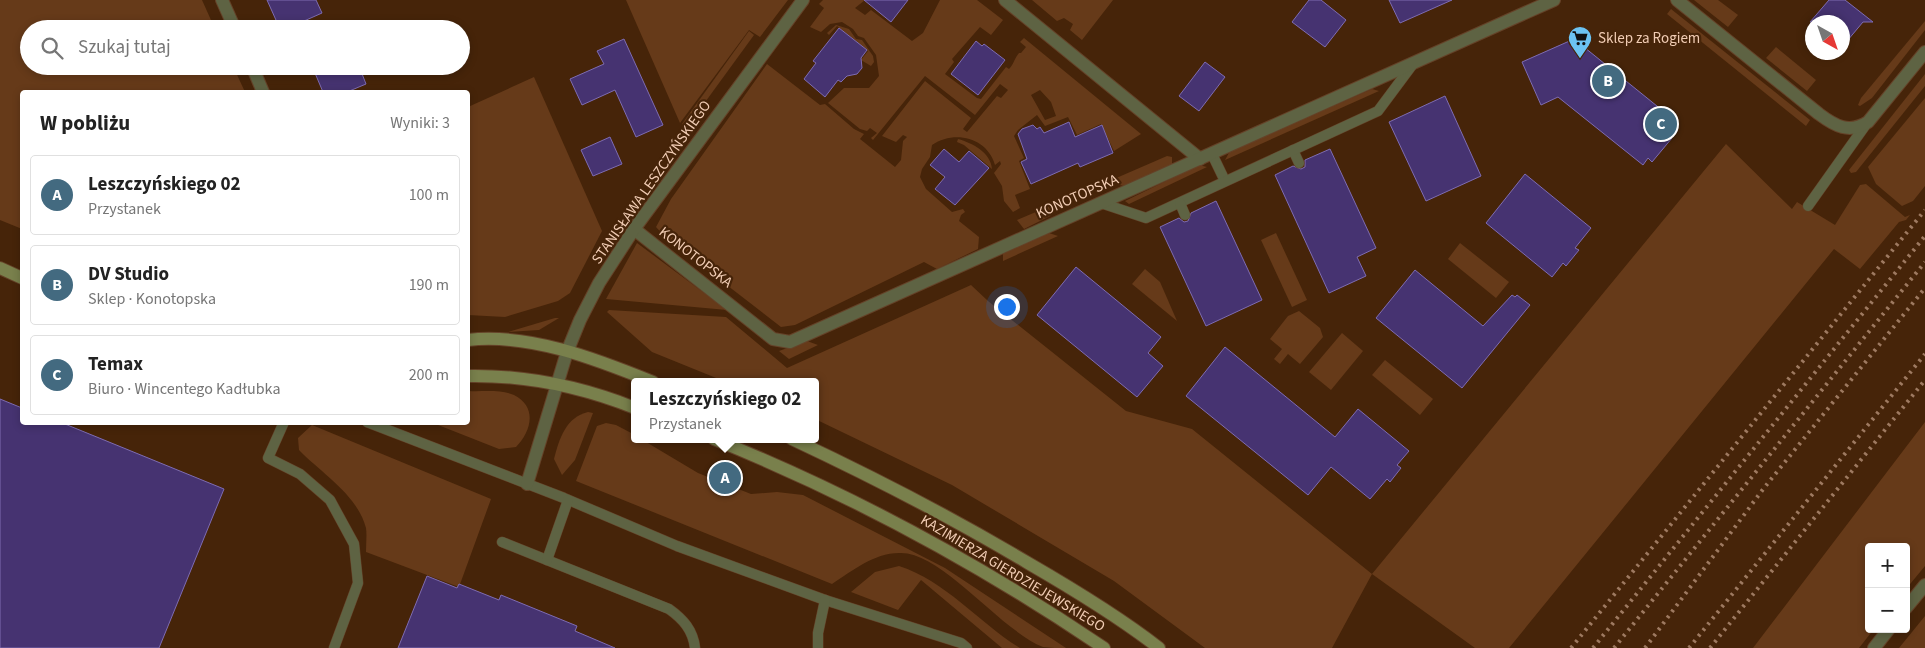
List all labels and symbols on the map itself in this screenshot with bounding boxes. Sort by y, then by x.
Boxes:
north arrow [1805,15,1850,60]
supermarket icon: Sklep za Rogiem [1567,25,1593,59]
place label: Sklep za Rogiem [1598,28,1700,49]
pin: B [1592,62,1624,100]
street label: STANISŁAWA LESZCZYŃSKIEGO [587,96,716,268]
pin: C [1645,105,1677,143]
street label: KONOTOPSKA [1033,169,1123,224]
street label: KONOTOPSKA [654,222,738,293]
your location [994,294,1020,320]
pin: A [709,459,741,497]
street label: KAZIMIERZA GIERDZIEJEWSKIEGO [917,510,1109,637]

